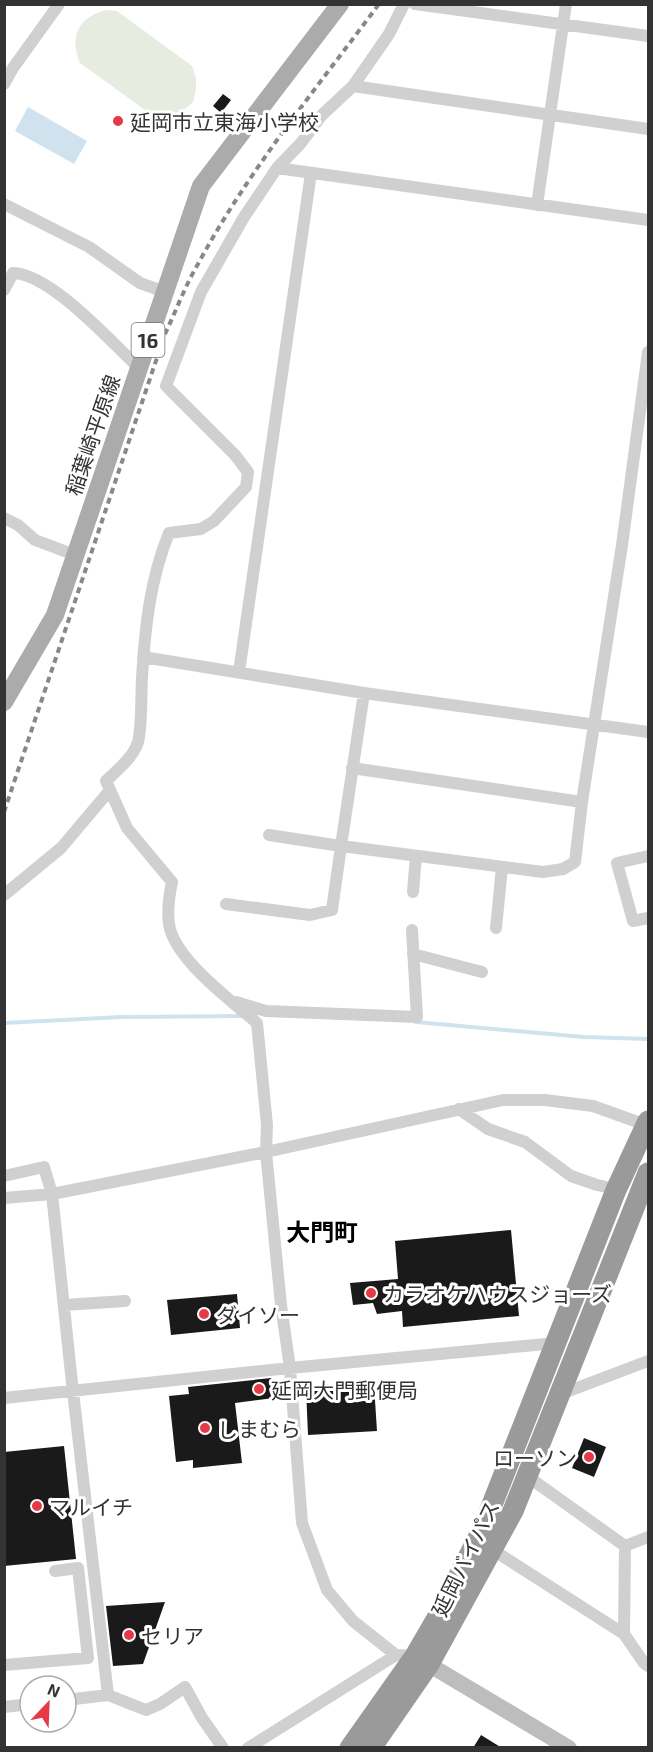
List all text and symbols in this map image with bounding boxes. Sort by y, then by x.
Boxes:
place label: 延岡市立東海小学校 [130,109,319,134]
marker: 延岡市立東海小学校 [111,114,125,128]
road number: 16 [132,323,164,357]
street label: 稲葉崎平原線 [60,371,124,499]
district label: 大門町 [286,1217,358,1246]
place label: カラオケハウスジョーズ [383,1281,612,1306]
marker: カラオケハウスジョーズ [364,1286,378,1300]
place label: ダイソー [216,1302,300,1327]
marker: ダイソー [197,1307,211,1321]
place label: 延岡大門郵便局 [271,1377,418,1402]
marker: 延岡大門郵便局 [252,1382,266,1396]
place label: しまむら [217,1416,301,1441]
marker: しまむら [198,1421,212,1435]
place label: ローソン [493,1445,577,1470]
marker: ローソン [582,1450,596,1464]
place label: マルイチ [49,1494,133,1519]
street label: 延岡バイパス [426,1496,504,1620]
marker: マルイチ [30,1499,44,1513]
place label: セリア [141,1623,204,1648]
marker: セリア [122,1628,136,1642]
north arrow [18,1674,78,1734]
text: N [45,1679,63,1701]

